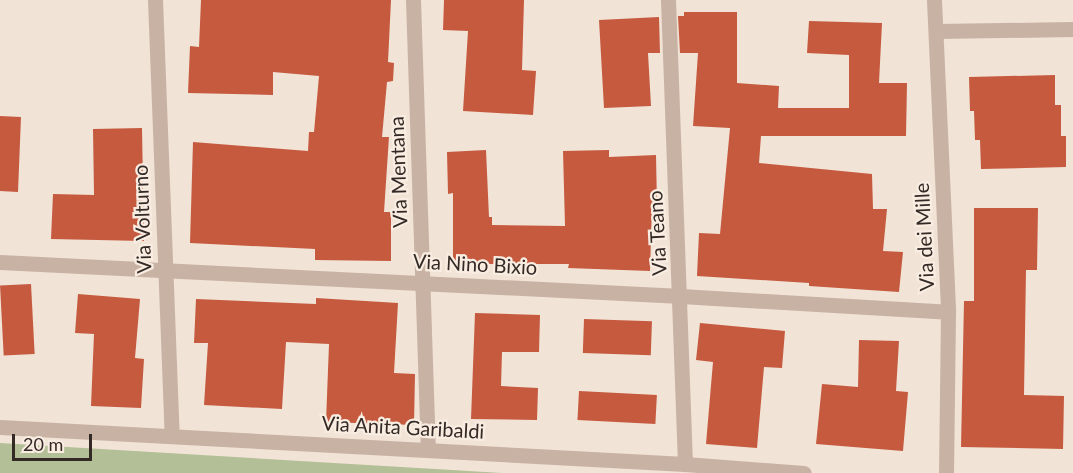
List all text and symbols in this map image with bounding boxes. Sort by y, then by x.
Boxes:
street label: Via Mentana [384,116,412,228]
street label: Via Volturno [128,164,156,274]
street label: Via dei Mille [909,182,939,292]
street label: Via Teano [643,190,671,276]
street label: Via Nino Bixio [412,249,538,279]
street label: Via Anita Garibaldi [321,411,485,443]
scale bar [15,422,94,460]
text: 20 m [23,433,63,455]

